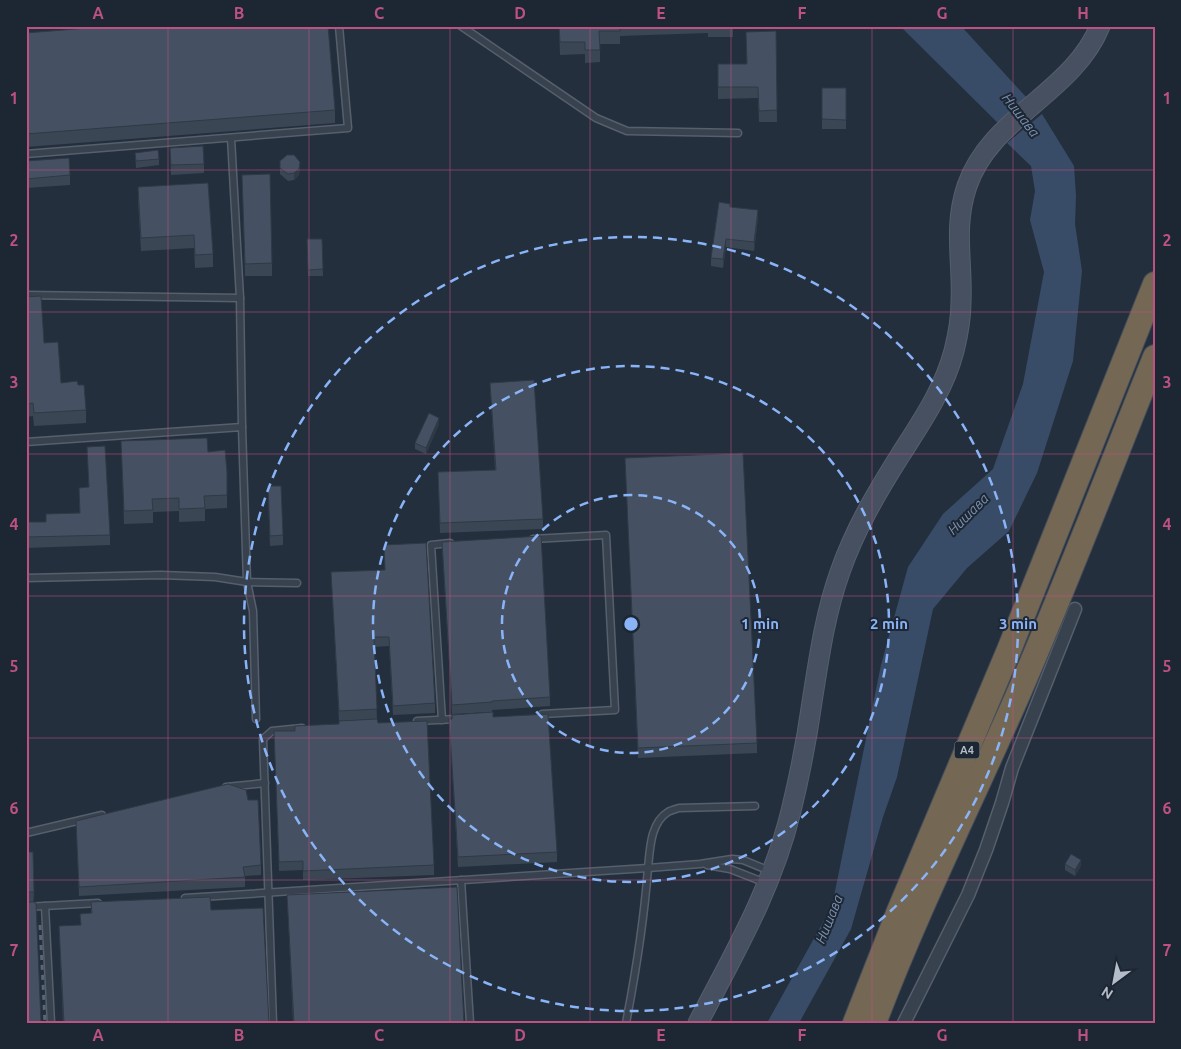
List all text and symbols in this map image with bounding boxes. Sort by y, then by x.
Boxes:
text: A [92,4,104,22]
text: B [234,4,244,22]
text: C [374,4,384,22]
text: D [514,4,526,22]
text: E [656,4,666,22]
text: F [798,4,807,22]
text: G [936,4,948,22]
text: H [1077,4,1089,22]
text: 1 [9,89,19,107]
text: 1 [1162,89,1172,107]
water label: Нишава [999,90,1043,140]
text: 2 [9,231,19,249]
text: 2 [1162,231,1172,249]
text: 3 [9,373,19,391]
text: 3 [1162,373,1172,391]
water label: Нишава [944,490,992,538]
text: 4 [9,515,19,533]
text: 4 [1162,515,1172,533]
centre of rings [622,615,640,633]
text: 1 min [741,615,779,632]
text: 2 min [870,615,908,632]
text: 3 min [999,615,1037,632]
text: 5 [9,657,19,675]
text: 5 [1162,657,1172,675]
road number: A4 [954,742,980,758]
text: 6 [9,799,19,817]
text: 6 [1162,799,1172,817]
water label: Нишава [812,892,846,946]
text: 7 [9,941,19,959]
text: 7 [1162,941,1172,959]
north arrow [1088,956,1138,1006]
text: N [1098,983,1116,1003]
text: A [92,1026,104,1044]
text: B [234,1026,244,1044]
text: C [374,1026,384,1044]
text: D [514,1026,526,1044]
text: E [656,1026,666,1044]
text: F [798,1026,807,1044]
text: G [936,1026,948,1044]
text: H [1077,1026,1089,1044]

